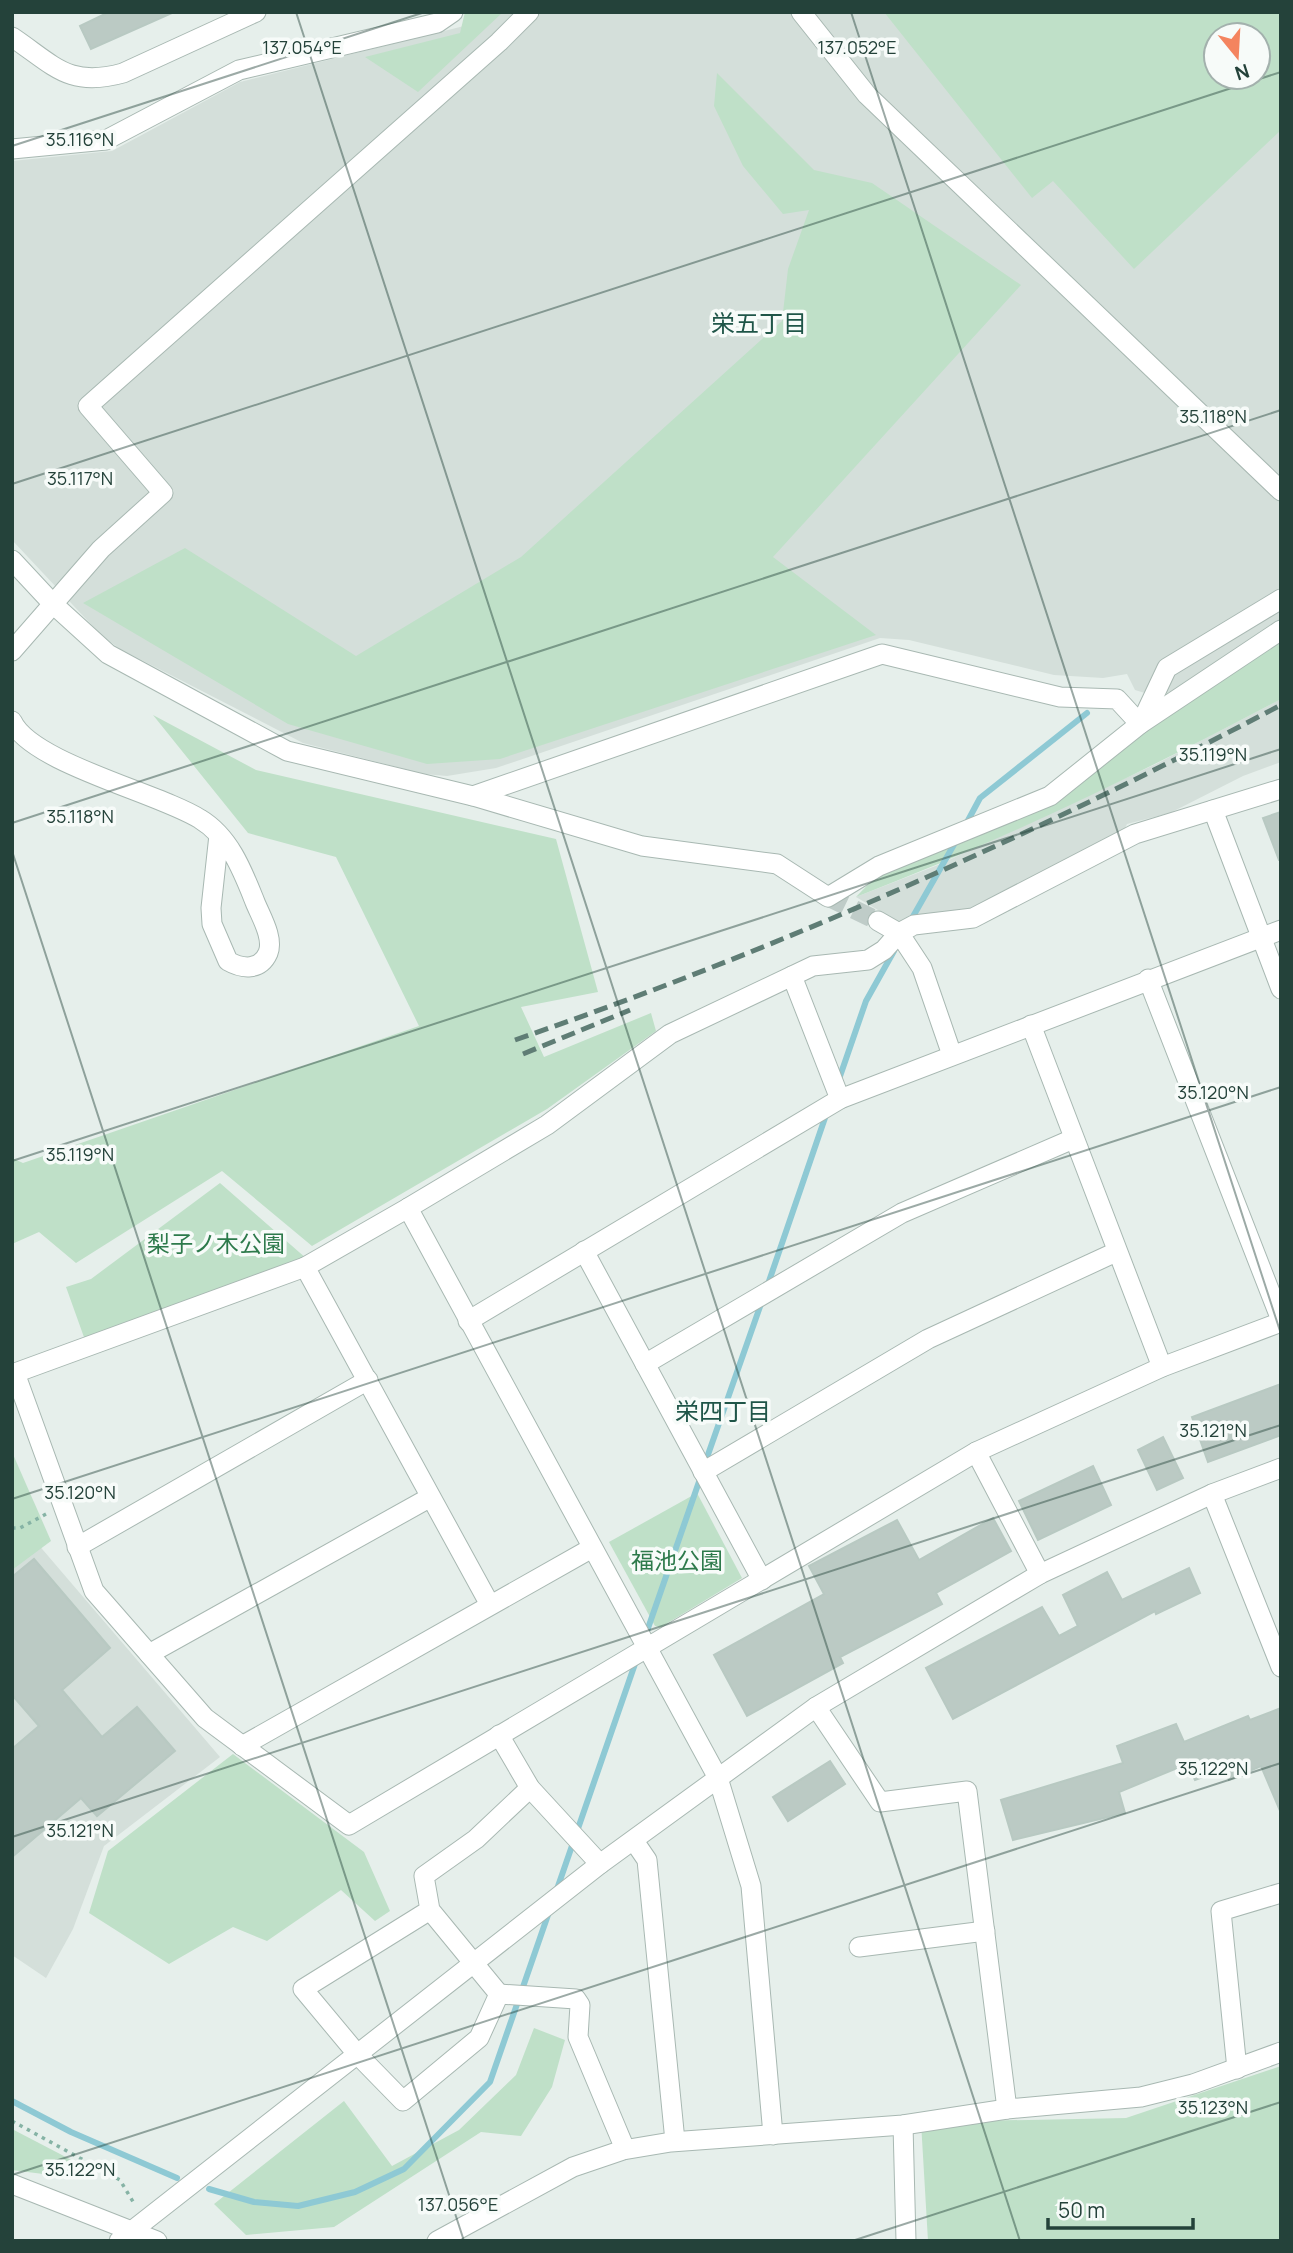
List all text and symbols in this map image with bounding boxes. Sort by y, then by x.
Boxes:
north arrow [1202,21,1272,91]
text: 137.054°E [262,35,342,59]
text: 137.052°E [818,35,896,59]
text: N [1232,58,1253,87]
text: 35.116°N [46,127,114,151]
district label: 栄五丁目 [711,306,807,339]
text: 35.118°N [1179,404,1247,428]
text: 35.117°N [47,466,113,490]
text: 35.119°N [1179,742,1247,766]
text: 35.118°N [46,804,114,828]
text: 35.120°N [1177,1080,1249,1104]
text: 35.119°N [46,1142,114,1166]
park label: 梨子ノ木公園 [147,1227,285,1259]
district label: 栄四丁目 [675,1394,771,1427]
text: 35.121°N [1179,1418,1247,1442]
text: 35.120°N [44,1480,116,1504]
park label: 福池公園 [631,1544,723,1576]
text: 35.122°N [1178,1756,1248,1780]
text: 35.121°N [46,1818,114,1842]
text: 35.123°N [1178,2095,1248,2119]
text: 35.122°N [45,2157,115,2181]
scale bar [1048,2186,1193,2230]
text: 137.056°E [418,2192,498,2216]
text: 50 m [1058,2196,1105,2224]

